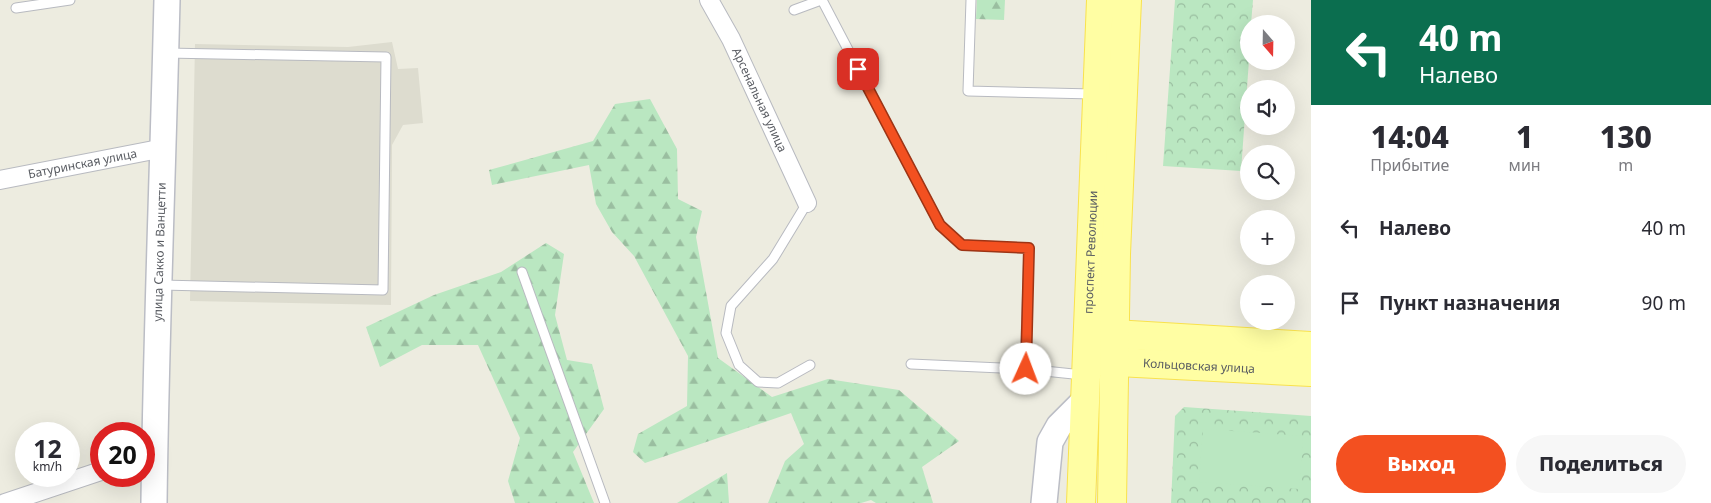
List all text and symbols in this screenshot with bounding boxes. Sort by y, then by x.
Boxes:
text: 40 m [1419,14,1502,61]
north arrow [1240,15,1295,70]
map controls [1240,15,1295,330]
icon: left [1336,20,1401,85]
street label: Арсенальная улица [728,45,791,155]
pin [837,48,879,90]
icon: arrive [844,55,872,83]
text: Налево [1419,59,1498,89]
button: sound [1240,80,1295,135]
text: 14:04 [1371,116,1449,157]
text: 1 [1516,116,1533,157]
text: 130 [1600,116,1652,157]
street label: Батуринская улица [26,144,138,182]
button: search [1240,145,1295,200]
text: Прибытие [1370,154,1449,176]
text: мин [1509,154,1541,176]
text: m [1618,154,1633,176]
street label: улица Сакко и Ванцетти [149,182,170,322]
street label: проспект Революции [1080,190,1101,314]
button: + [1240,210,1295,265]
icon: left [1336,214,1364,242]
text: Налево [1379,215,1451,241]
text: 40 m [1642,215,1686,241]
button: − [1240,275,1295,330]
icon: arrive [1336,289,1364,317]
text: Пункт назначения [1379,290,1560,316]
text: 90 m [1642,290,1686,316]
position arrow [999,342,1051,394]
street label: Кольцовская улица [1142,354,1255,377]
speed limit sign: 20 [90,422,155,487]
text: 12 [33,431,62,465]
button: Выход [1336,435,1506,493]
button: Поделиться [1516,435,1686,493]
text: km/h [33,458,62,475]

